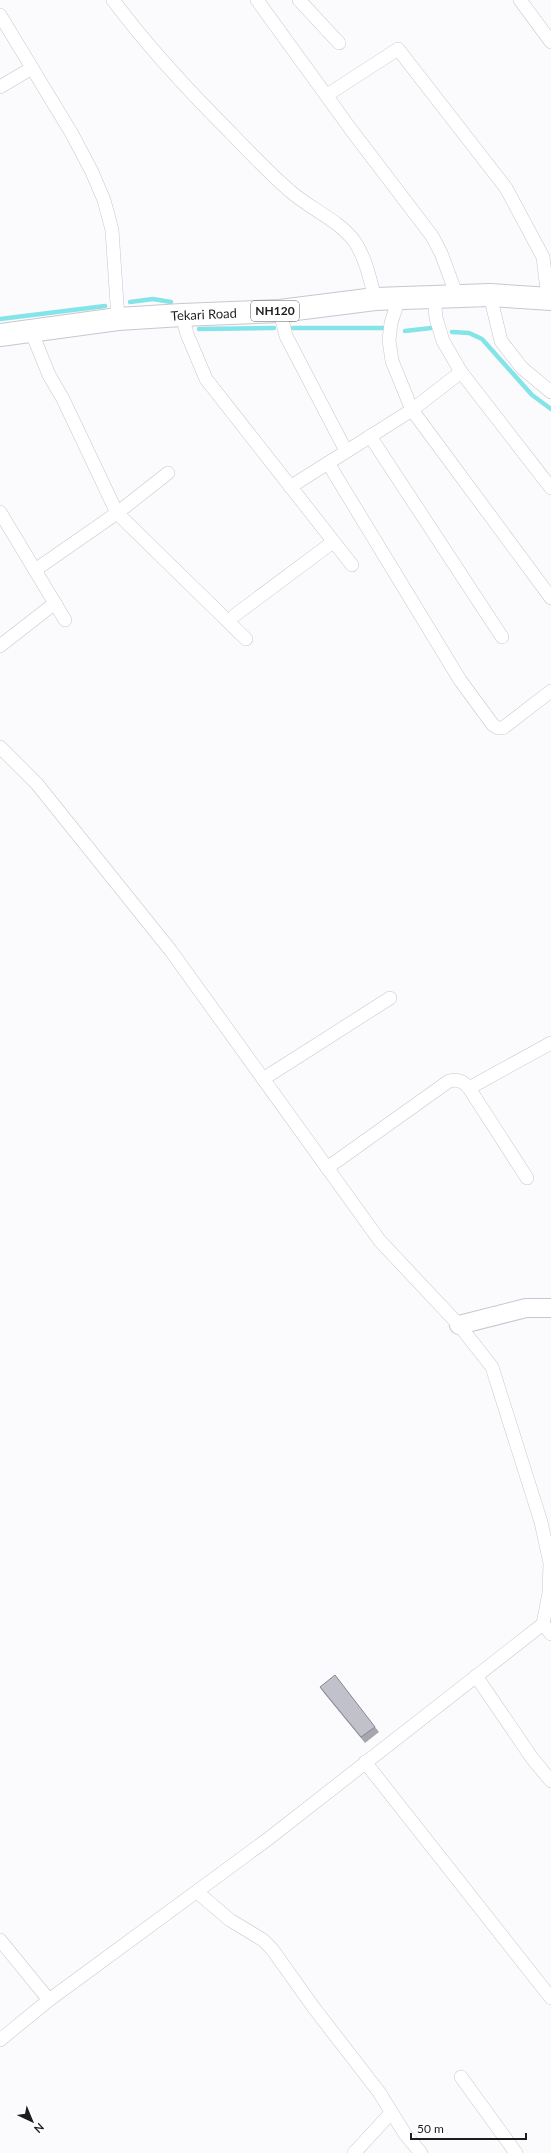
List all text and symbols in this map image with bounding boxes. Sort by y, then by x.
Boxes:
road number: NH120 [251,301,299,321]
street label: Tekari Road [170,305,237,324]
north arrow [12,2101,52,2141]
scale bar [411,2115,526,2141]
text: N [32,2121,47,2136]
text: 50 m [417,2121,444,2136]

